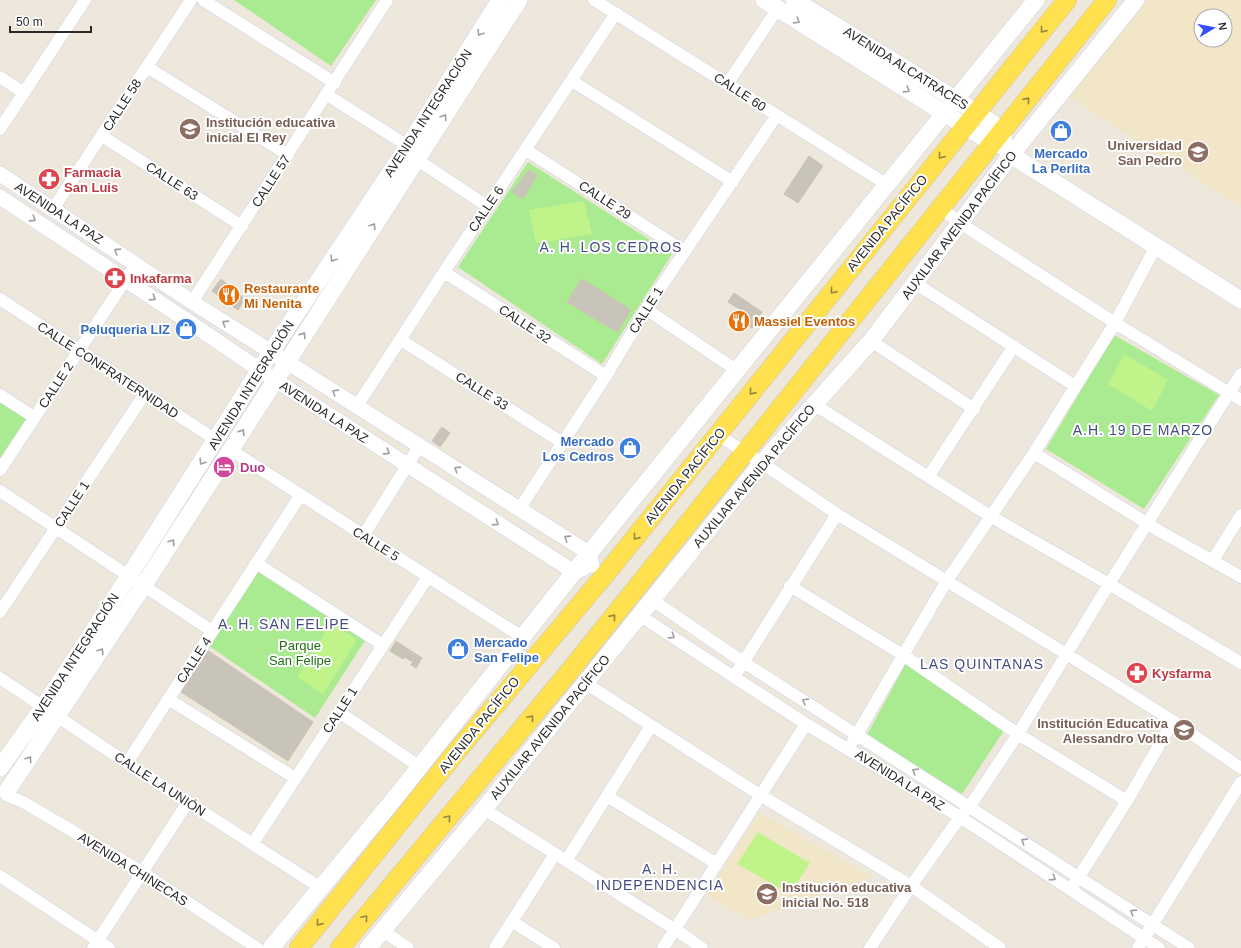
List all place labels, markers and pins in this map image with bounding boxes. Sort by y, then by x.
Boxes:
place label: Institución educativa inicial El Rey [206,115,336,145]
school or university icon: Institución educativa inicial El Rey [177,116,203,142]
shop icon: Mercado La Perlita [1048,118,1074,144]
place label: Universidad San Pedro [1108,138,1182,168]
school or university icon: Universidad San Pedro [1185,139,1211,165]
place label: Mercado La Perlita [1032,146,1091,176]
place label: Farmacia San Luis [64,165,122,195]
pharmacy icon: Farmacia San Luis [36,166,62,192]
pharmacy icon: Inkafarma [102,265,128,291]
place label: Inkafarma [130,271,192,286]
place label: Restaurante Mi Nenita [244,281,319,311]
restaurant icon: Restaurante Mi Nenita [216,282,242,308]
restaurant icon: Massiel Eventos [726,308,752,334]
place label: Massiel Eventos [754,314,855,329]
shop icon: Peluqueria LIZ [173,316,199,342]
place label: Peluqueria LIZ [80,322,170,337]
place label: Mercado Los Cedros [542,434,614,464]
shop icon: Mercado Los Cedros [617,435,643,461]
hotel icon: Duo [211,454,237,480]
place label: Duo [240,460,265,475]
place label: Mercado San Felipe [474,635,539,665]
shop icon: Mercado San Felipe [445,636,471,662]
pharmacy icon: Kysfarma [1124,660,1150,686]
place label: Kysfarma [1152,666,1212,681]
place label: Institución Educativa Alessandro Volta [1037,716,1169,746]
school or university icon: Institución Educativa Alessandro Volta [1171,717,1197,743]
place label: Institución educativa inicial No. 518 [782,880,912,910]
school or university icon: Institución educativa inicial No. 518 [754,881,780,907]

